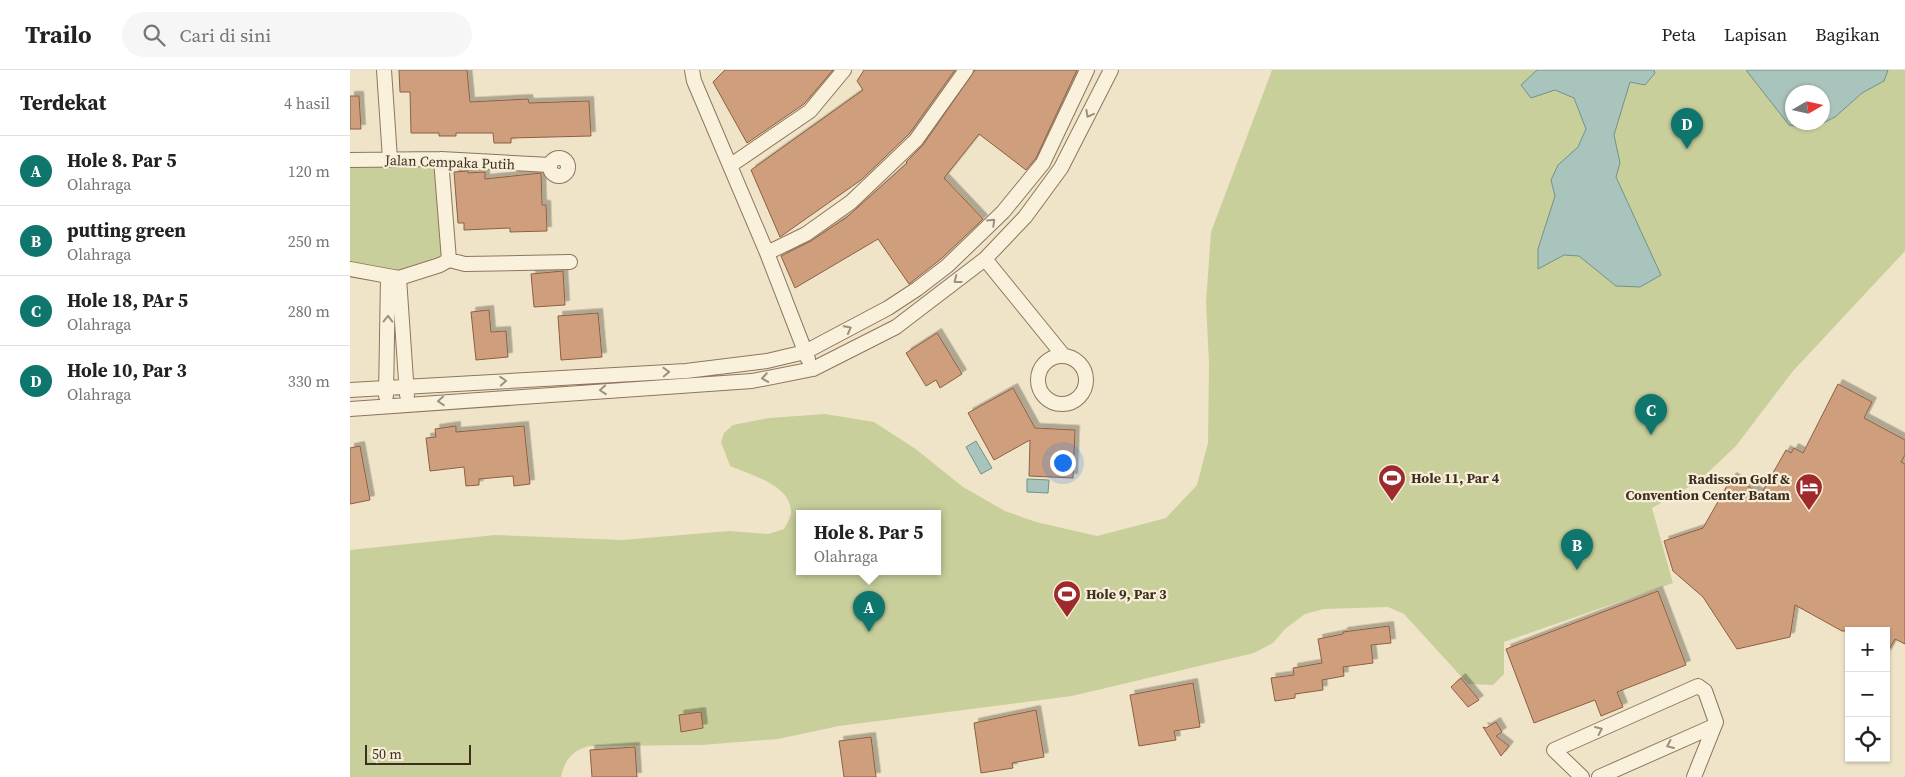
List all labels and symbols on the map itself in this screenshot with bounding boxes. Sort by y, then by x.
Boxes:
north arrow [1785,85,1830,130]
pin: D [1671,108,1703,149]
one-way arrow [1085,109,1095,118]
street label: Jalan Cempaka Putih [384,150,515,174]
one-way arrow [986,219,995,228]
one-way arrow [954,275,963,283]
one-way arrow [382,314,393,322]
one-way arrow [843,325,852,335]
one-way arrow [662,366,670,377]
one-way arrow [760,373,769,383]
one-way arrow [500,375,508,386]
one-way arrow [598,385,606,396]
pin: C [1635,394,1667,435]
one-way arrow [436,396,444,407]
your location [1050,450,1076,476]
sports icon: Hole 11, Par 4 [1377,463,1407,502]
place label: Hole 11, Par 4 [1411,468,1500,488]
place label: Radisson Golf & Convention Center Batam [1625,469,1790,505]
hotel icon: Radisson Golf & Convention Center Batam [1794,472,1824,511]
pin: B [1561,529,1593,570]
sports icon: Hole 9, Par 3 [1052,579,1082,618]
place label: Hole 9, Par 3 [1086,584,1167,604]
pin: A [853,591,885,632]
one-way arrow [1594,725,1603,736]
one-way arrow [1666,739,1675,750]
scale bar [365,742,471,765]

